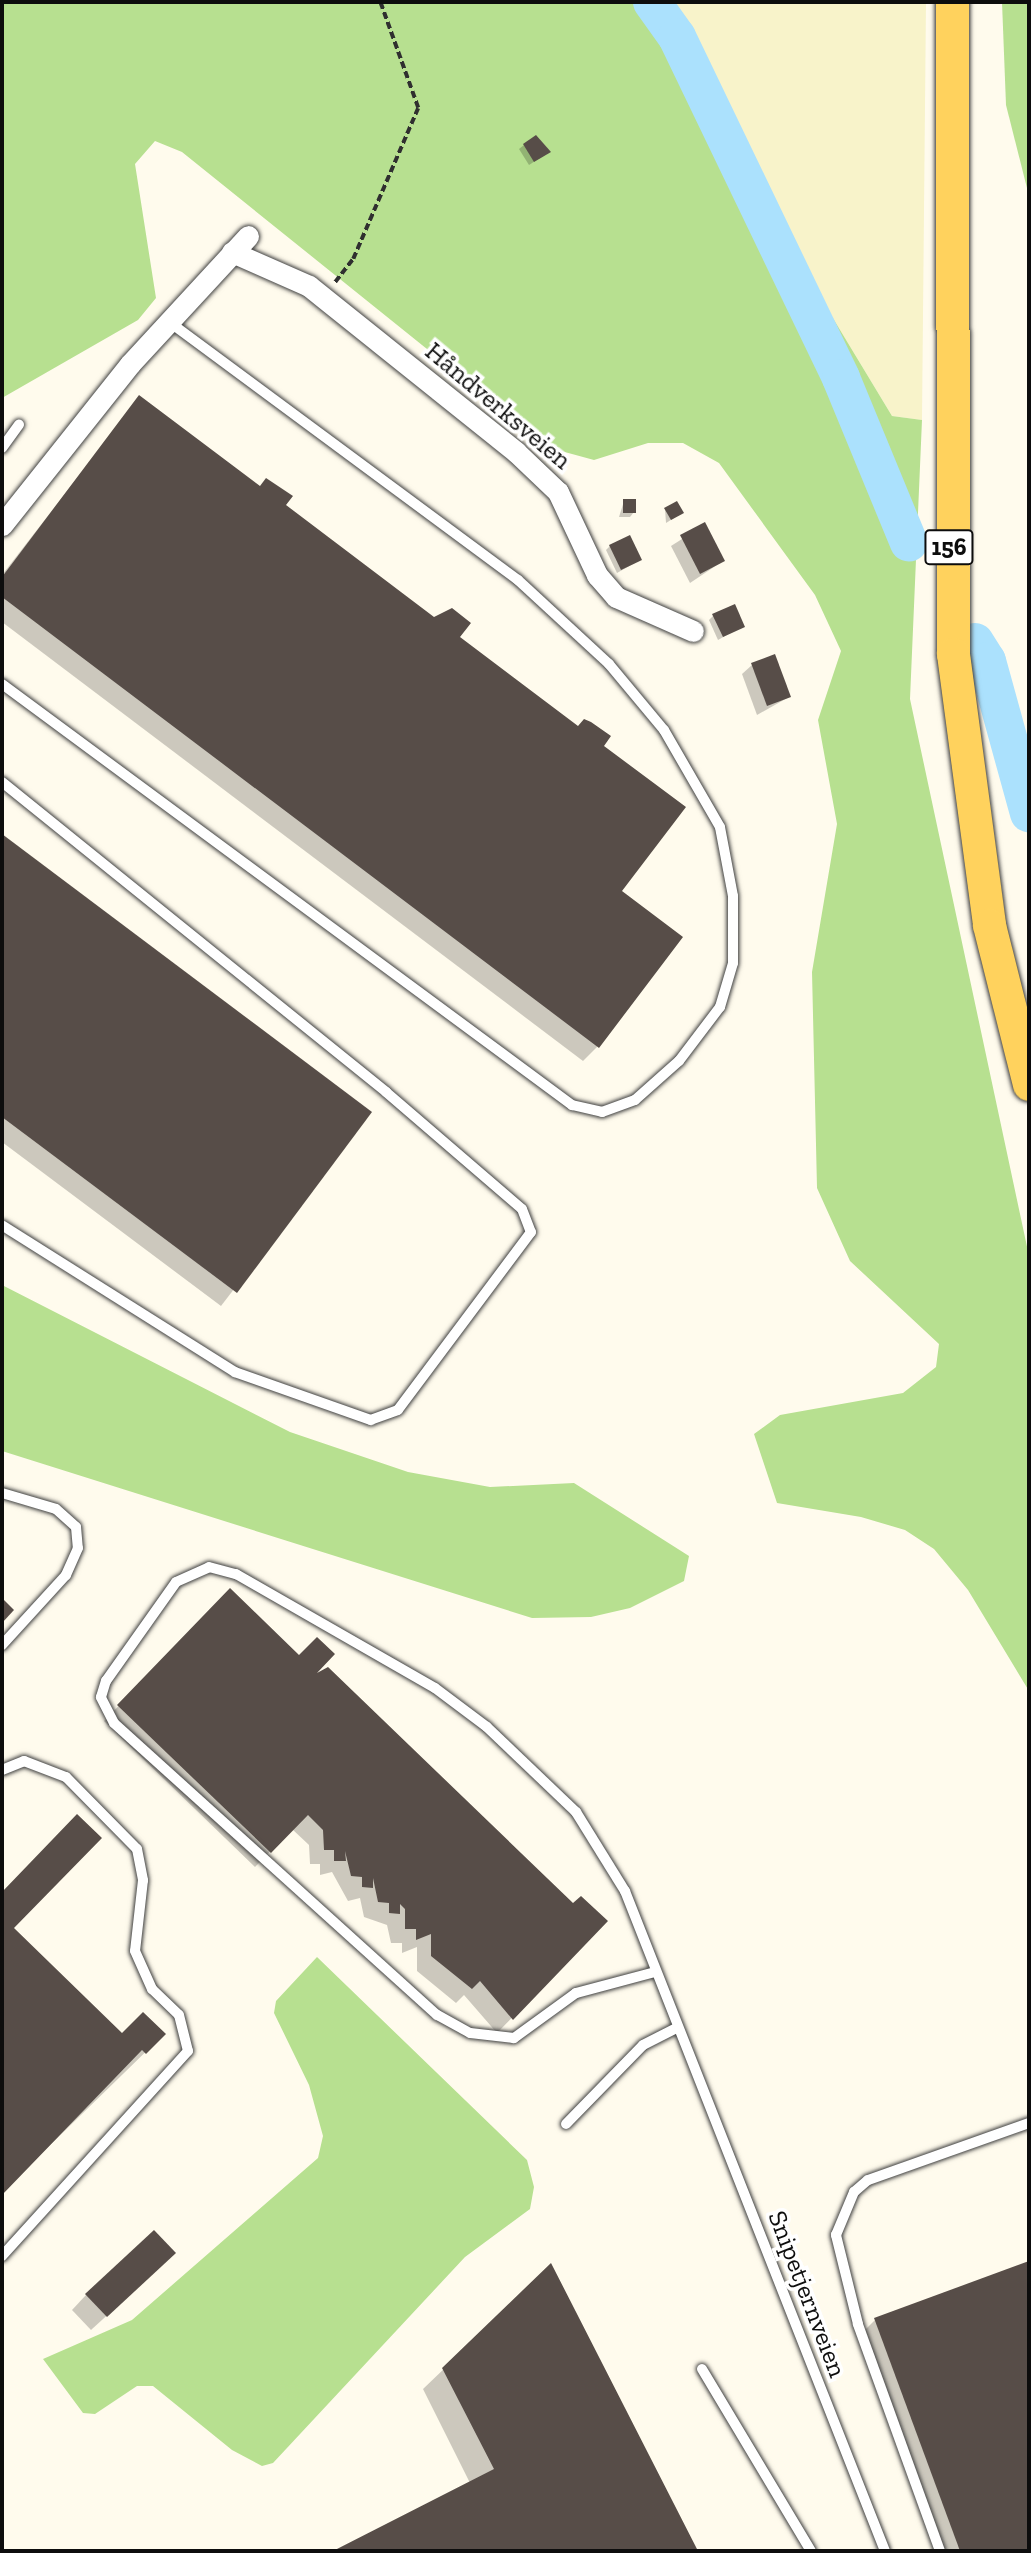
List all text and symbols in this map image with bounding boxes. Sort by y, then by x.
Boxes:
street label: Håndverksveien [419,336,577,476]
road number: 156 [923,526,975,568]
street label: Snipetjernveien [761,2206,853,2382]

